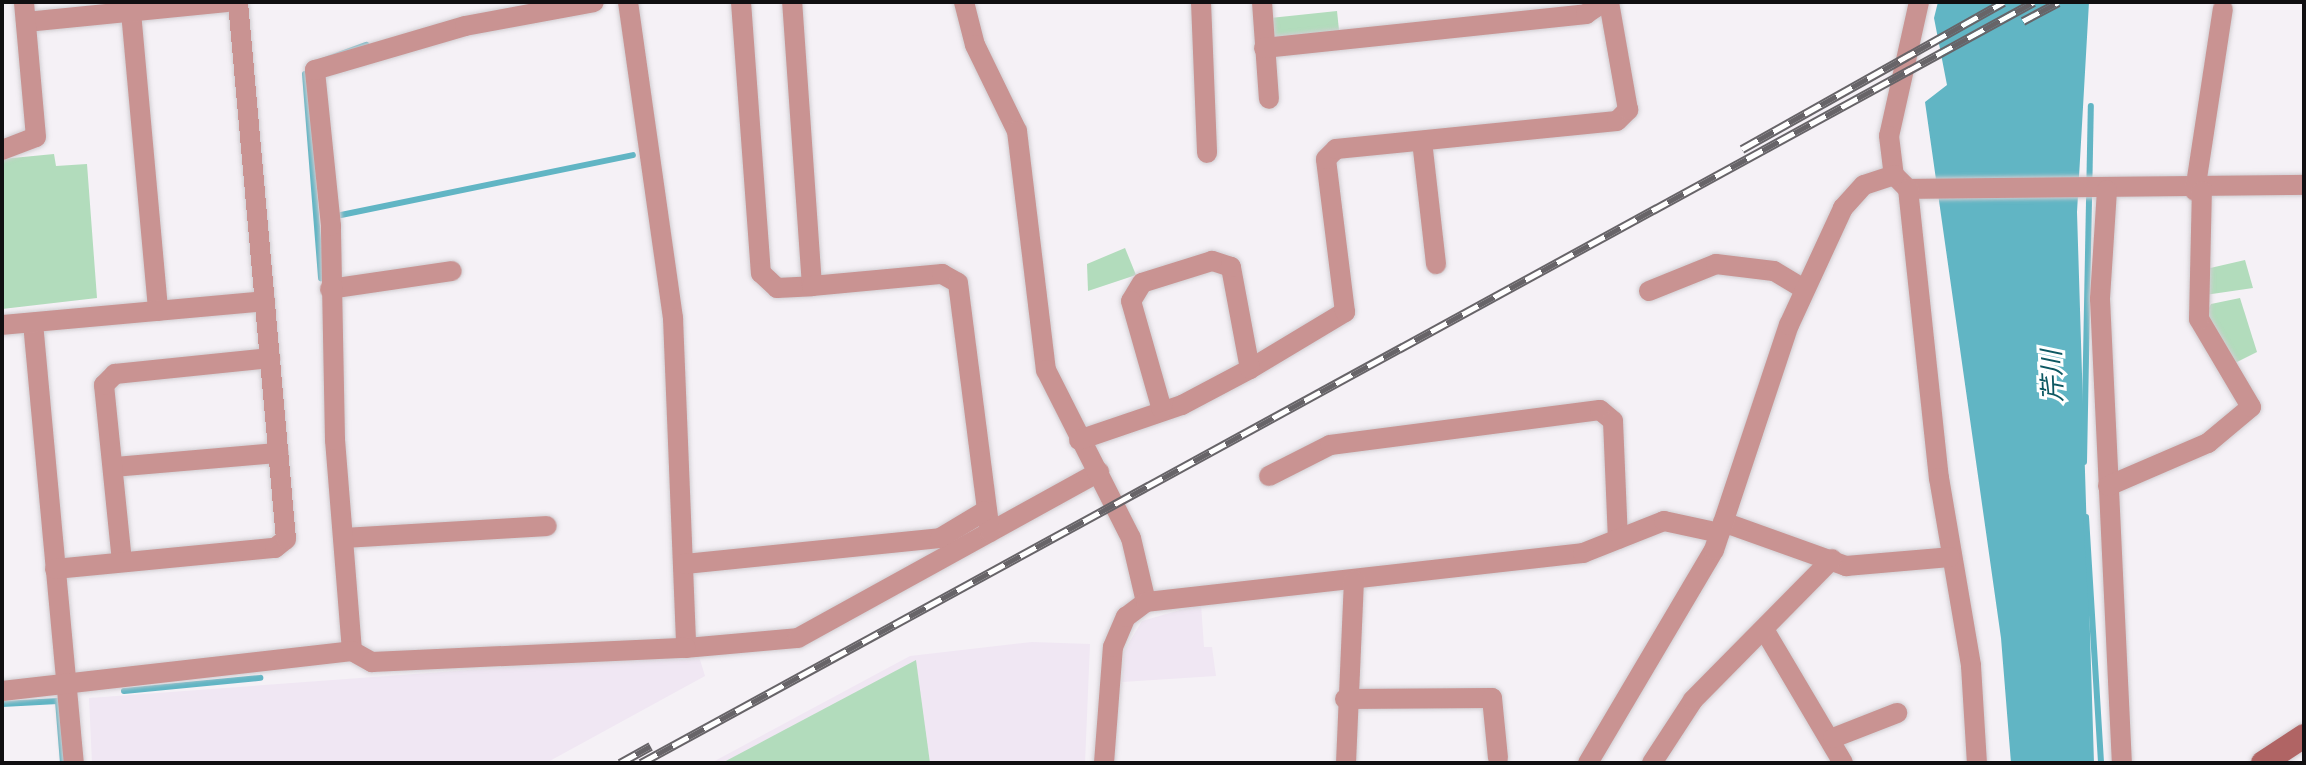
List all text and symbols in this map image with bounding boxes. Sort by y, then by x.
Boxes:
water label: 芹川 [2036,349,2068,403]

